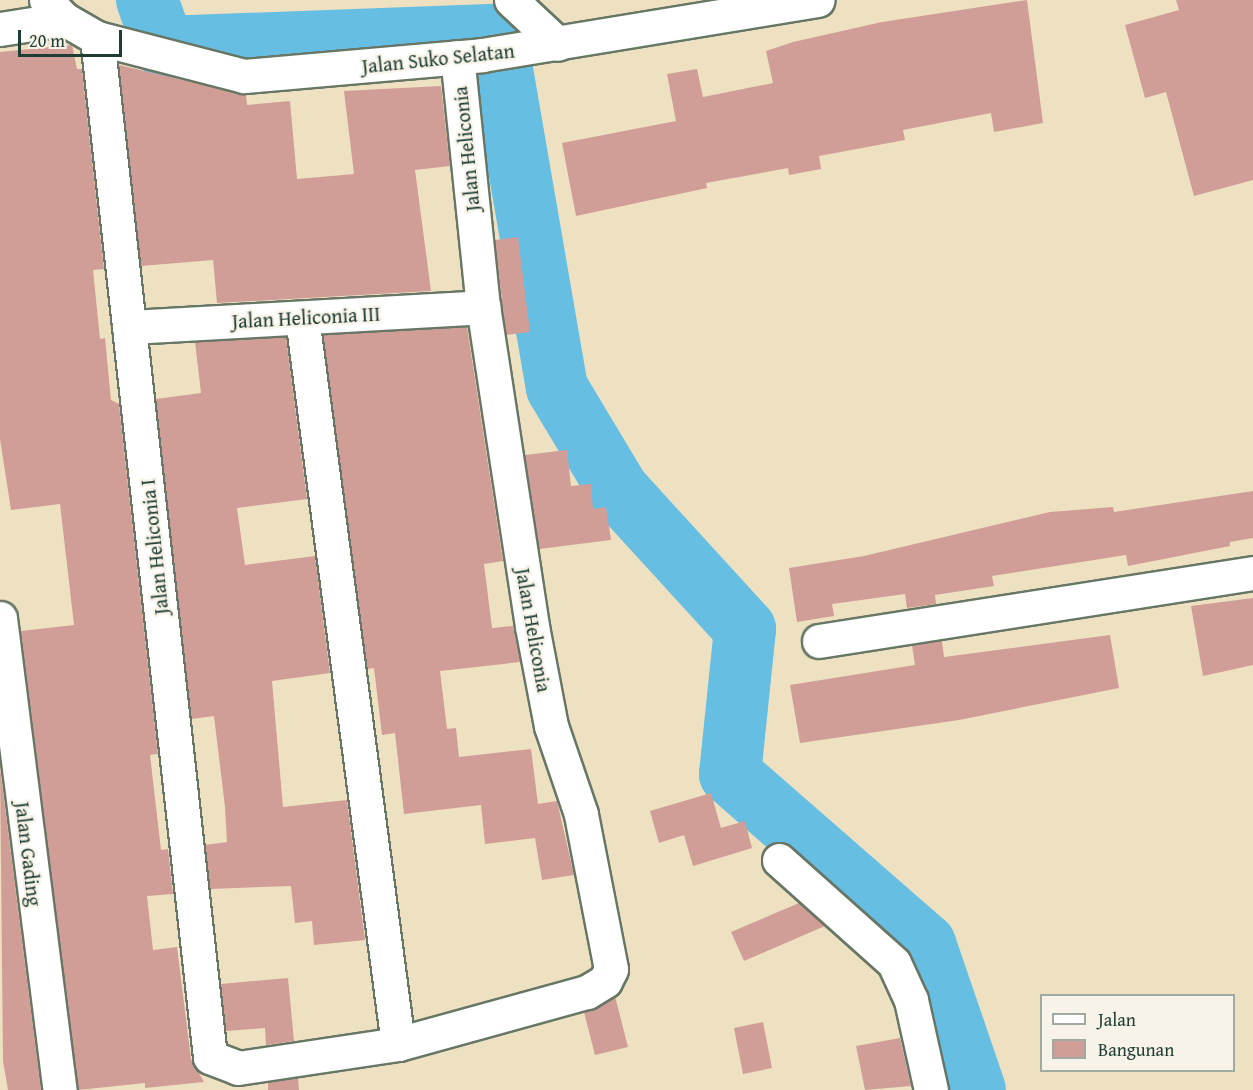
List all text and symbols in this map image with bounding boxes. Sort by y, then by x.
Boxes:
scale bar [21,18,124,56]
text: 20 m [29,27,65,54]
street label: Jalan Suko Selatan [360,38,516,78]
street label: Jalan Heliconia [447,85,485,213]
street label: Jalan Heliconia III [231,301,381,333]
street label: Jalan Heliconia I [135,478,173,616]
street label: Jalan Heliconia [511,566,557,694]
street label: Jalan Gading [11,800,47,908]
legend [1040,994,1235,1072]
text: Jalan [1098,1006,1136,1033]
text: Bangunan [1098,1036,1174,1063]

